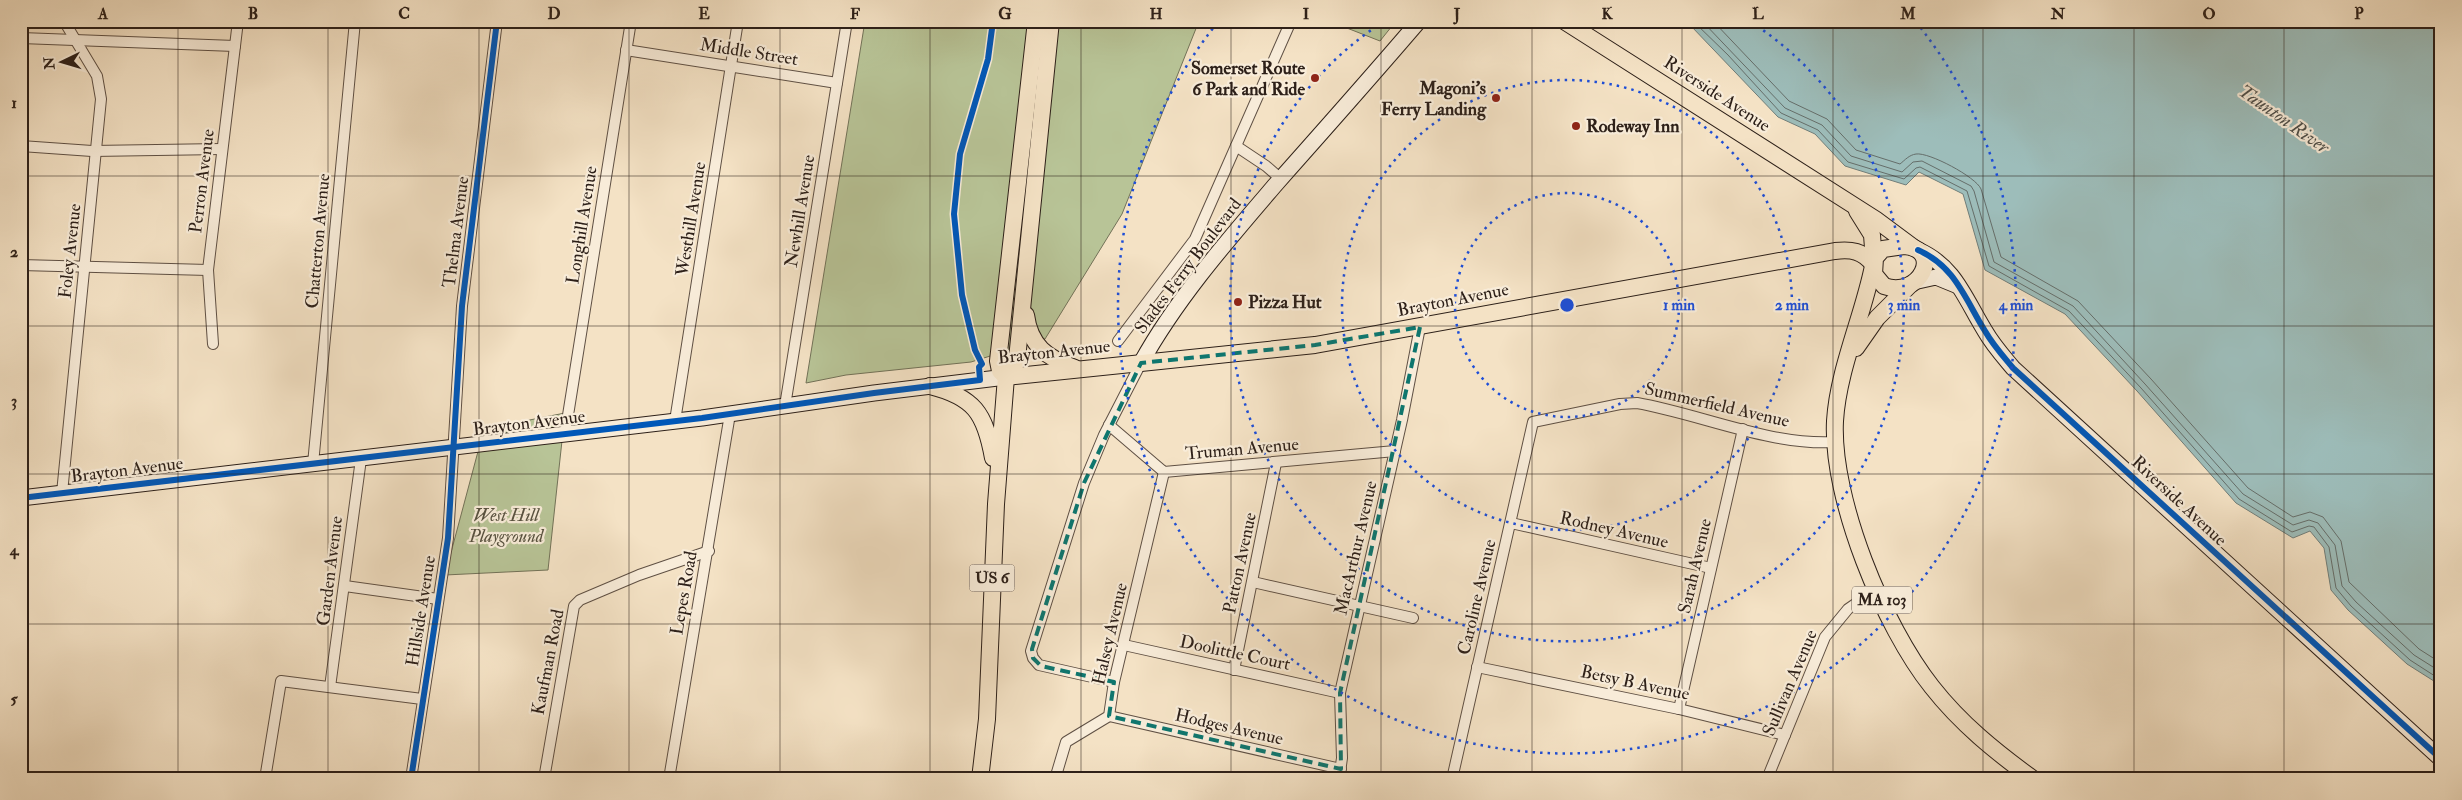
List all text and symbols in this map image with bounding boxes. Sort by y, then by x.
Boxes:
text: A [97,4,109,24]
text: B [248,4,258,24]
text: C [398,4,410,24]
text: D [547,4,561,24]
text: E [698,4,710,24]
text: F [850,4,860,24]
text: G [998,4,1012,24]
text: H [1149,4,1163,24]
text: I [1303,4,1310,24]
text: J [1453,4,1461,25]
text: K [1601,4,1613,24]
text: L [1752,4,1764,24]
text: M [1899,4,1916,24]
text: N [2050,4,2066,24]
text: O [2202,4,2216,24]
text: P [2354,4,2364,24]
street label: Middle Street [698,33,800,71]
north arrow [38,38,88,88]
street label: Riverside Avenue [1659,51,1775,137]
text: N [40,56,59,71]
place label: Somerset Route 6 Park and Ride [1191,57,1305,101]
marker: Somerset Route 6 Park and Ride [1309,72,1321,84]
place label: Magoni's Ferry Landing [1381,77,1487,121]
water label: Taunton River [2234,79,2335,159]
marker: Magoni's Ferry Landing [1490,92,1502,104]
text: 1 [11,93,17,113]
place label: Rodeway Inn [1586,115,1680,138]
marker: Rodeway Inn [1570,120,1582,132]
street label: Perron Avenue [184,127,220,234]
street label: Newhill Avenue [780,153,820,269]
street label: Westhill Avenue [670,160,711,279]
street label: Longhill Avenue [561,164,603,286]
street label: Chatterton Avenue [301,172,335,310]
street label: Thelma Avenue [438,174,474,289]
street label: Slades Ferry Boulevard [1129,193,1247,339]
street label: Foley Avenue [54,202,86,300]
text: 2 [10,242,18,262]
street label: Brayton Avenue [1395,278,1511,322]
place label: Pizza Hut [1248,291,1322,314]
marker: Pizza Hut [1232,296,1244,308]
centre of rings [1558,296,1576,314]
text: 1 min [1663,296,1695,315]
text: 2 min [1775,296,1809,315]
text: 3 min [1888,296,1920,315]
text: 4 min [1998,296,2034,315]
street label: Brayton Avenue [997,335,1112,369]
street label: Summerfield Avenue [1642,377,1792,433]
text: 3 [11,391,17,411]
street label: Brayton Avenue [471,405,587,441]
street label: Truman Avenue [1184,433,1300,465]
street label: Riverside Avenue [2126,451,2232,552]
street label: Brayton Avenue [69,452,185,488]
street label: MacArthur Avenue [1329,478,1383,617]
park label: West Hill Playground [468,504,545,548]
street label: Rodney Avenue [1557,506,1671,554]
street label: Patton Avenue [1218,510,1262,616]
street label: Garden Avenue [312,514,348,627]
street label: Sarah Avenue [1673,516,1717,616]
street label: Caroline Avenue [1453,537,1502,657]
text: 4 [9,540,20,560]
street label: Lepes Road [665,549,703,637]
street label: Hillside Avenue [401,553,441,668]
road number: US 6 [970,564,1014,592]
street label: Halsey Avenue [1087,580,1133,687]
road number: MA 103 [1852,586,1912,614]
street label: Kaufman Road [526,607,570,717]
street label: Sullivan Avenue [1757,626,1823,740]
street label: Doolittle Court [1178,630,1293,676]
street label: Betsy B Avenue [1578,660,1692,706]
text: 5 [10,689,18,709]
street label: Hodges Avenue [1173,703,1286,751]

